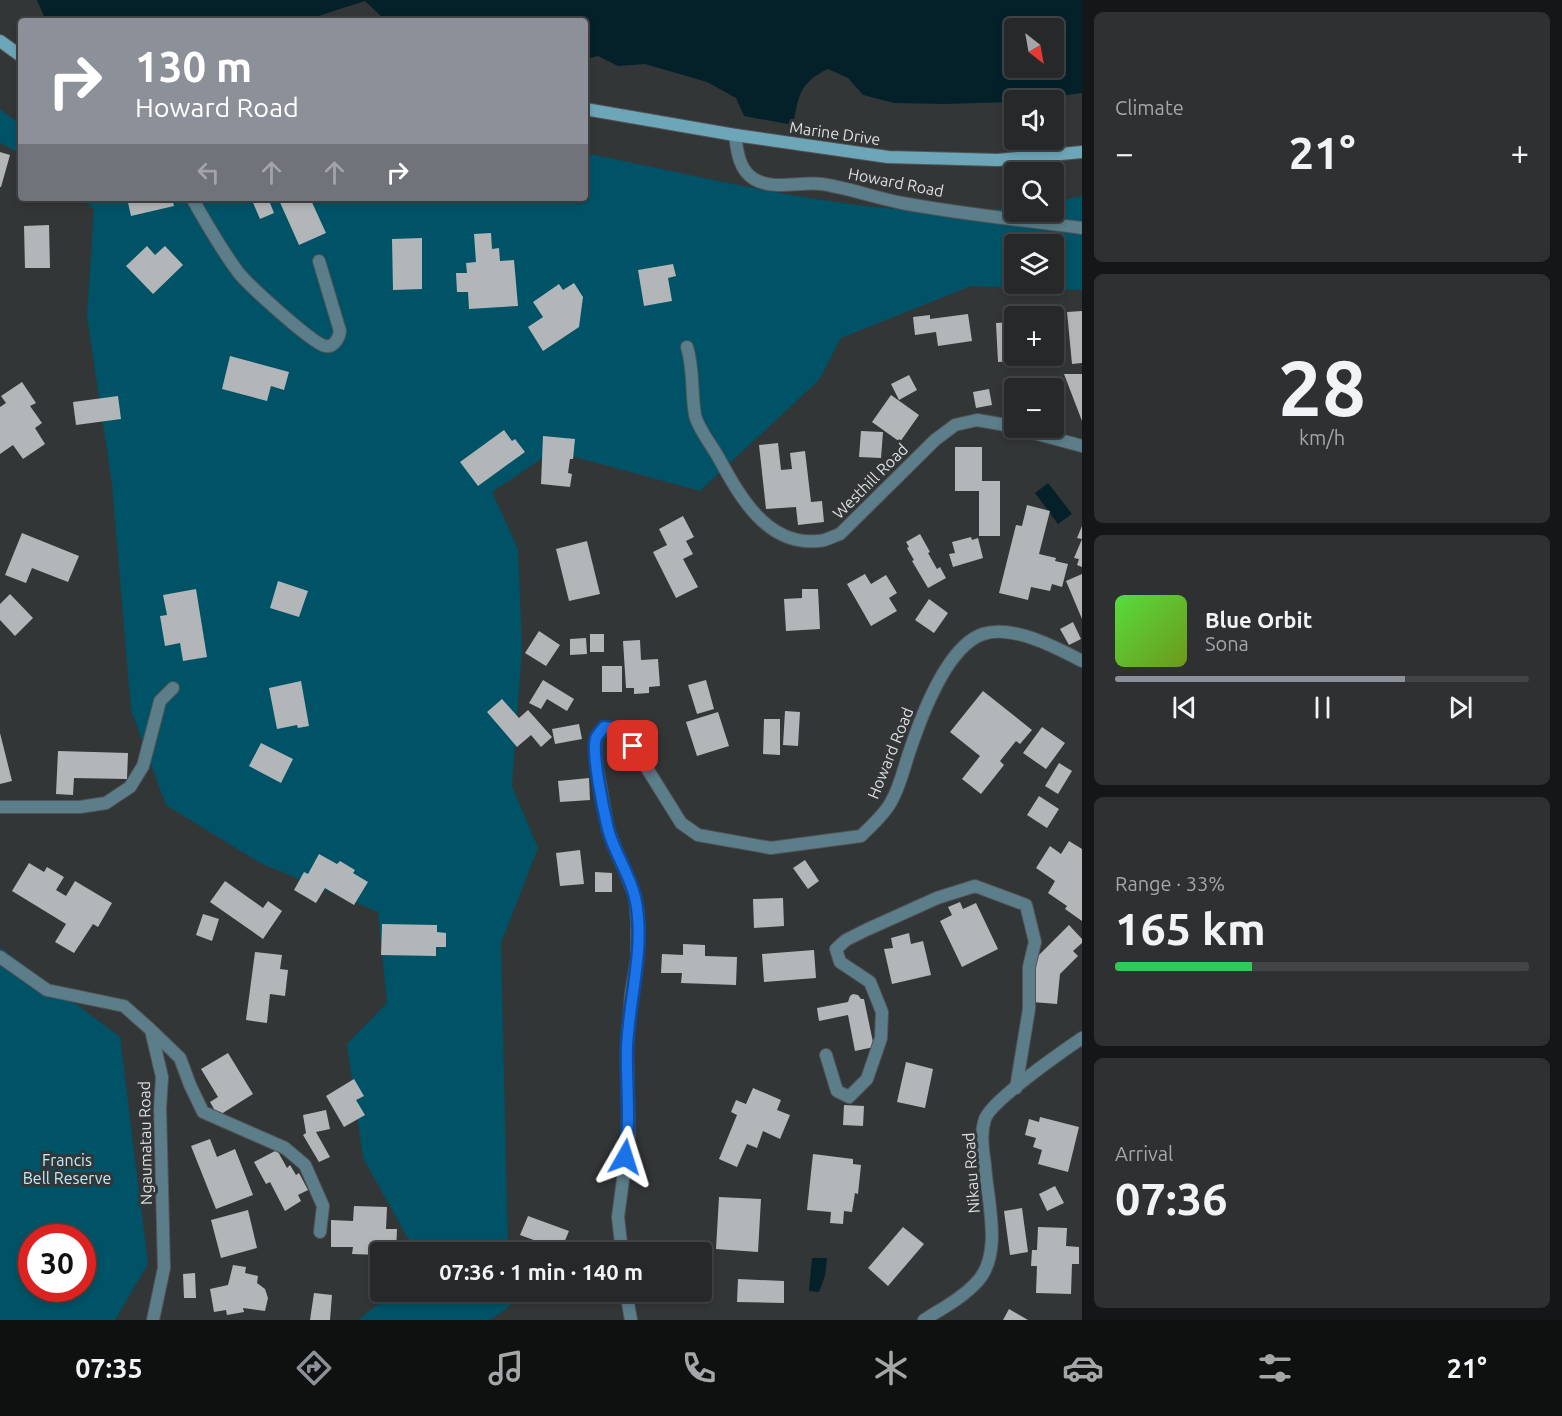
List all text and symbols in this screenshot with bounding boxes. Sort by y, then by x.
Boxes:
north arrow [1004,18,1064,78]
map controls [1004,18,1064,438]
icon: right [36,42,114,120]
text: 130 m [135,43,252,90]
button: sound [1004,90,1064,150]
text: Howard Road [135,92,299,122]
text: Climate [1115,96,1184,119]
street label: Marine Drive [788,118,882,148]
text: 21° [1289,127,1355,178]
text: − [1115,134,1134,171]
text: + [1510,134,1529,171]
icon: left [192,156,225,189]
icon: ahead [255,156,288,189]
icon: ahead [318,156,351,189]
icon: right [381,156,414,189]
button: search [1004,162,1064,222]
street label: Howard Road [847,164,945,200]
button: layers [1004,234,1064,294]
button: + [1004,306,1064,366]
text: 28 [1278,343,1366,431]
button: − [1004,378,1064,438]
text: km/h [1299,426,1345,449]
street label: Westhill Road [829,440,911,522]
text: Blue Orbit [1205,607,1312,632]
text: Sona [1205,632,1249,655]
icon: previous [1168,691,1201,724]
icon: pause [1306,691,1339,724]
icon: next [1444,691,1477,724]
street label: Howard Road [863,705,917,801]
pin [607,720,658,771]
icon: arrive [616,729,649,762]
text: Range · 33% [1115,872,1225,895]
text: 165 km [1115,903,1266,954]
street label: Ngaumatau Road [135,1081,155,1205]
position arrow [593,1125,657,1189]
street label: Nikau Road [959,1132,983,1214]
text: Arrival [1115,1142,1173,1165]
park label: Francis Bell Reserve [23,1151,111,1187]
text: 07:36 [1115,1173,1228,1224]
speed limit sign: 30 [18,1224,96,1302]
text: 07:36 · 1 min · 140 m [439,1259,643,1284]
icon: directions [293,1347,335,1389]
icon: music [485,1347,527,1389]
icon: phone [678,1347,720,1389]
icon: climate [870,1347,912,1389]
icon: car [1062,1347,1104,1389]
icon: filters [1254,1347,1296,1389]
text: 07:35 [75,1353,143,1383]
text: 21° [1447,1353,1487,1383]

